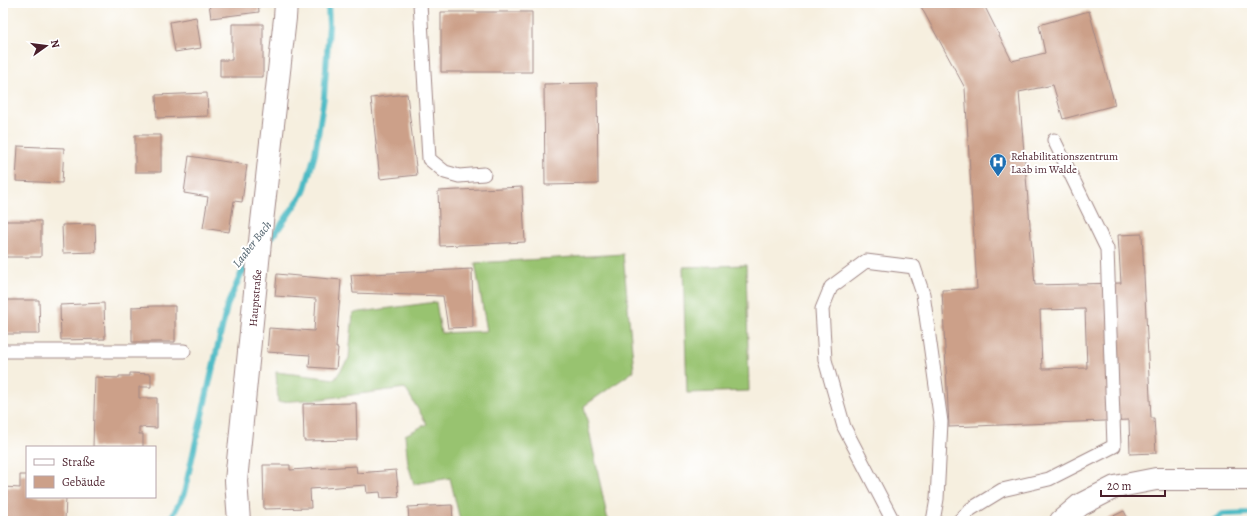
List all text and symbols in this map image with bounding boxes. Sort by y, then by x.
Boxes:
north arrow [26,26,66,66]
text: N [47,38,63,49]
place label: Rehabilitationszentrum Laab im Walde [1011,149,1118,177]
hospital icon: Rehabilitationszentrum Laab im Walde [988,152,1008,177]
water label: Laaber Bach [229,217,275,271]
street label: Hauptstraße [246,269,265,327]
legend [26,446,156,498]
text: Straße [62,454,95,470]
scale bar [1101,472,1165,498]
text: Gebäude [62,474,105,490]
text: 20 m [1107,478,1131,494]

